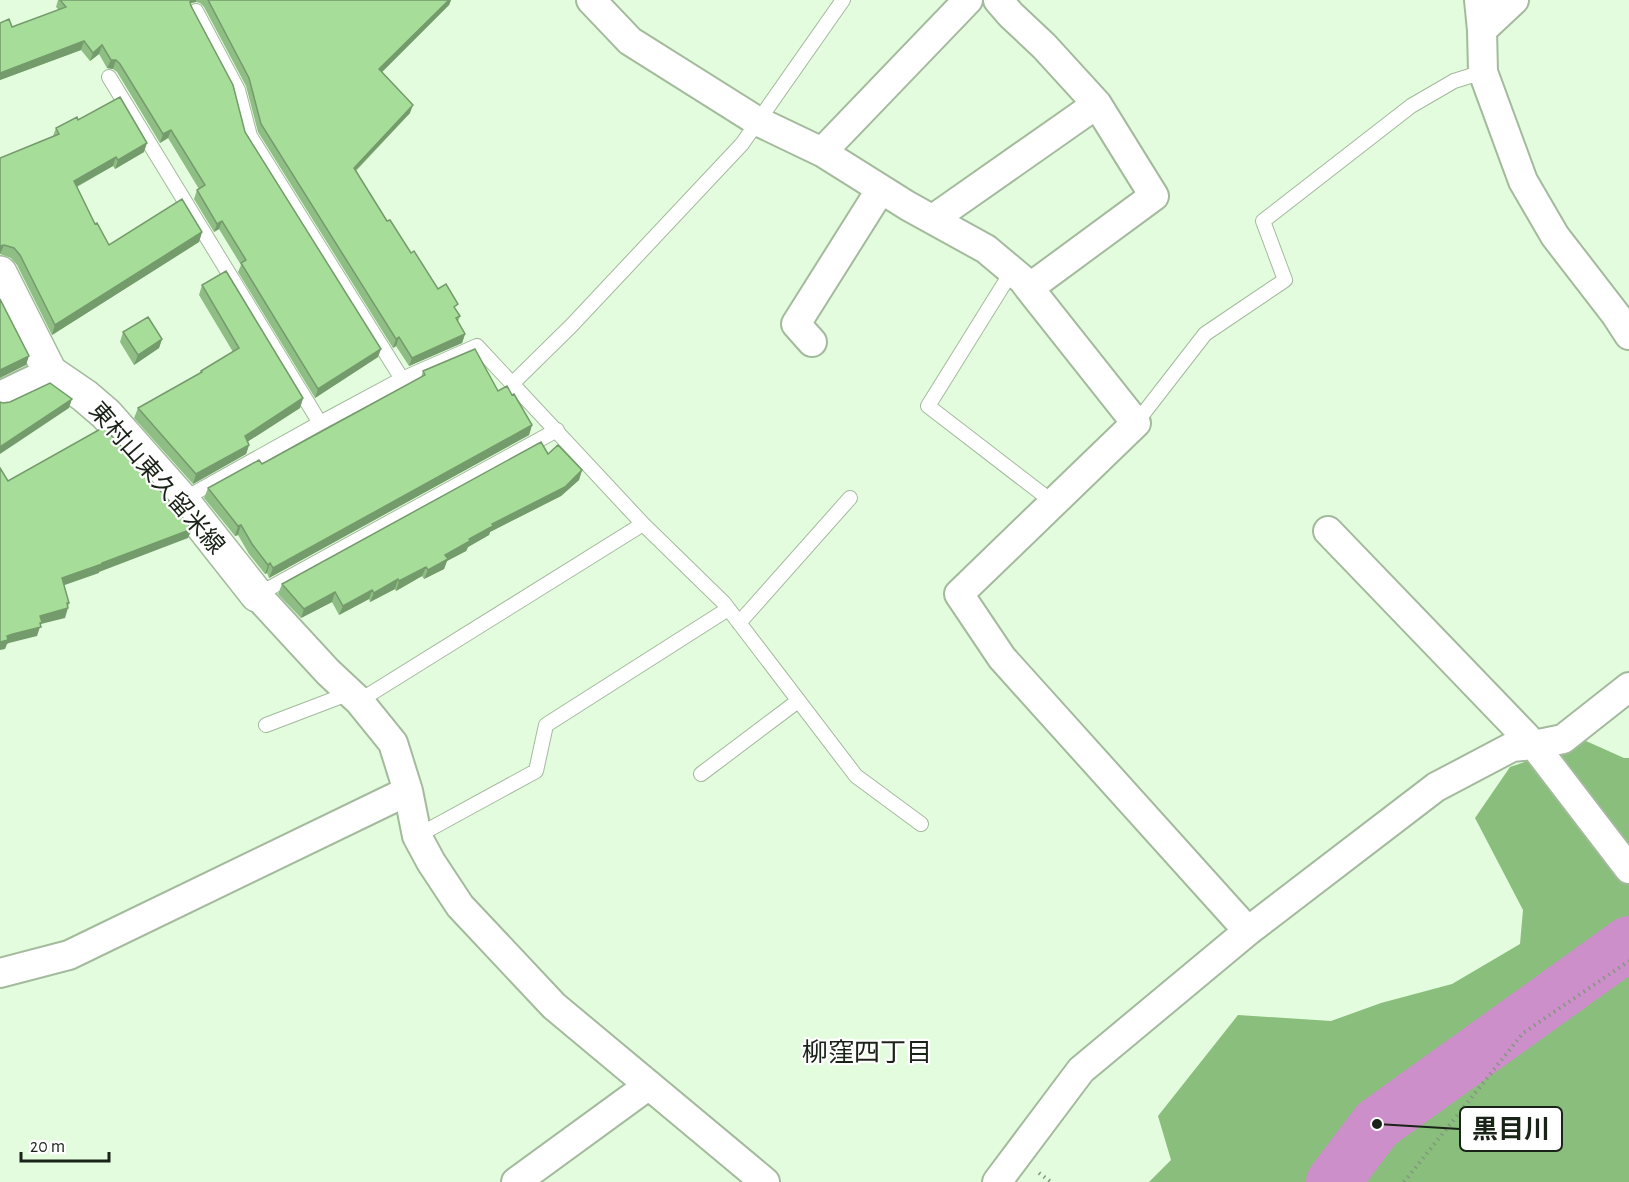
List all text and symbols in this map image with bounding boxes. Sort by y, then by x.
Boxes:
street label: 東村山東久留米線 [84,397,230,559]
district label: 柳窪四丁目 [802,1039,932,1066]
callout: 黒目川 [1460,1107,1562,1151]
text: 黒目川 [1472,1116,1550,1143]
scale bar [21,1125,110,1163]
text: 20 m [30,1138,65,1156]

